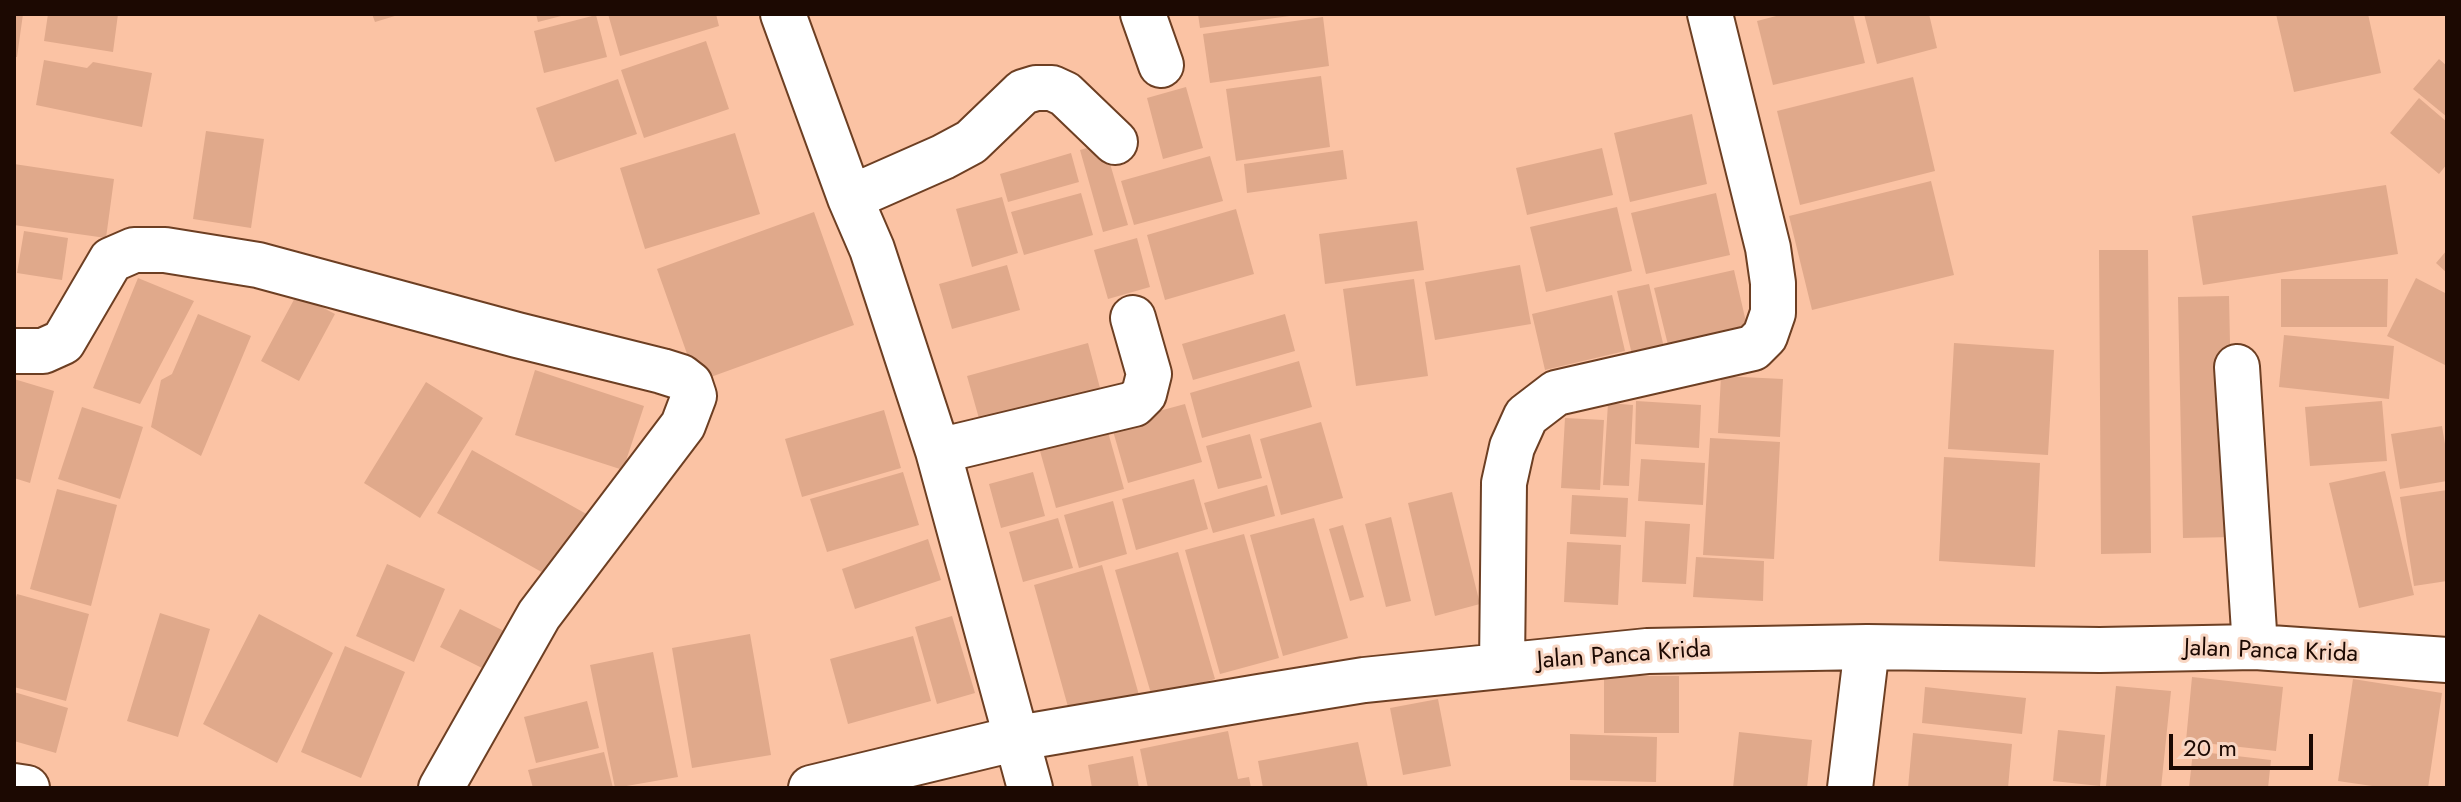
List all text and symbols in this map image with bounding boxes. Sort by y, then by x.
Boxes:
street label: Jalan Panca Krida [2183,635,2359,669]
street label: Jalan Panca Krida [1536,636,1712,676]
scale bar [2173,718,2317,768]
text: 20 m [2183,730,2237,765]

